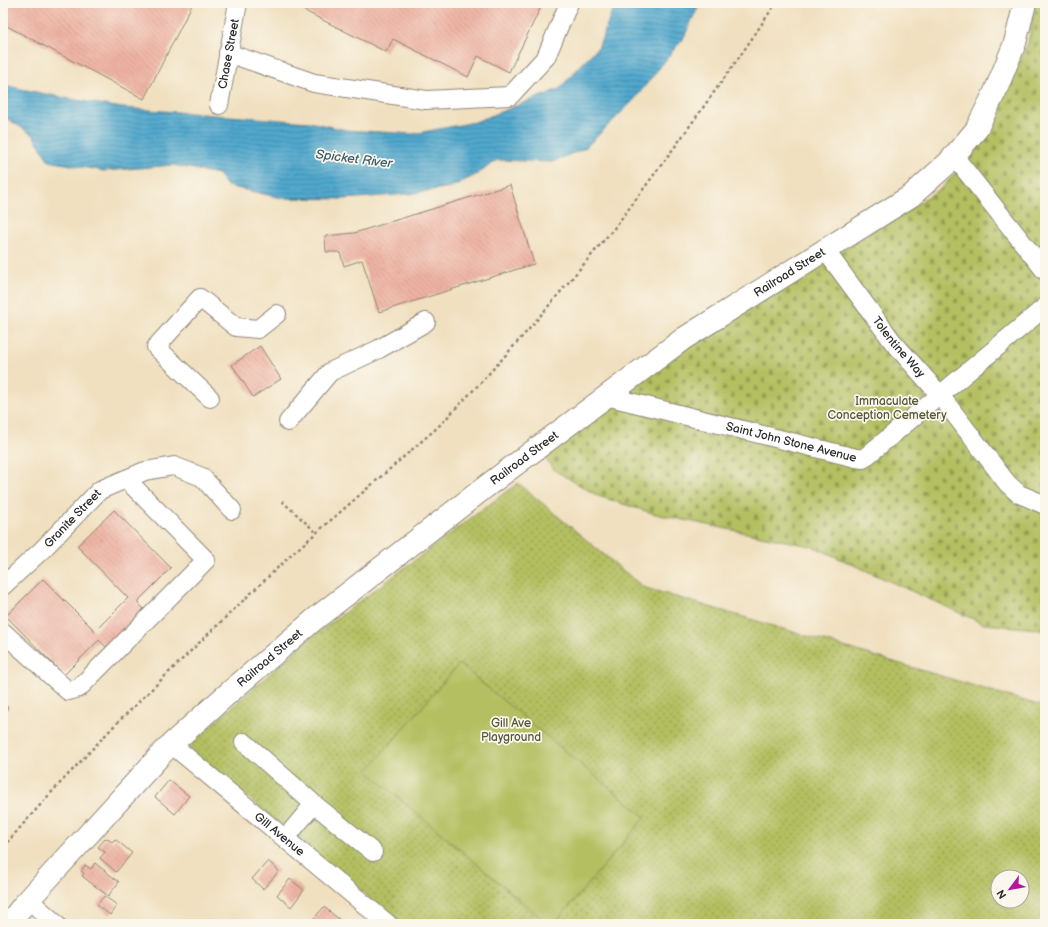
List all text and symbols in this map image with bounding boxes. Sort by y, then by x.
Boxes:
street label: Chase Street [215,17,243,90]
water label: Spicket River [315,146,394,172]
street label: Railroad Street [751,245,828,301]
street label: Tolentine Way [869,314,929,381]
park label: Immaculate Conception Cemetery [827,394,947,423]
street label: Saint John Stone Avenue [724,419,858,466]
street label: Railroad Street [487,428,562,489]
street label: Granite Street [41,486,105,551]
street label: Railroad Street [234,626,306,691]
park label: Gill Ave Playground [481,716,541,745]
street label: Gill Avenue [251,809,307,860]
north arrow [990,869,1030,909]
text: N [994,887,1010,901]

